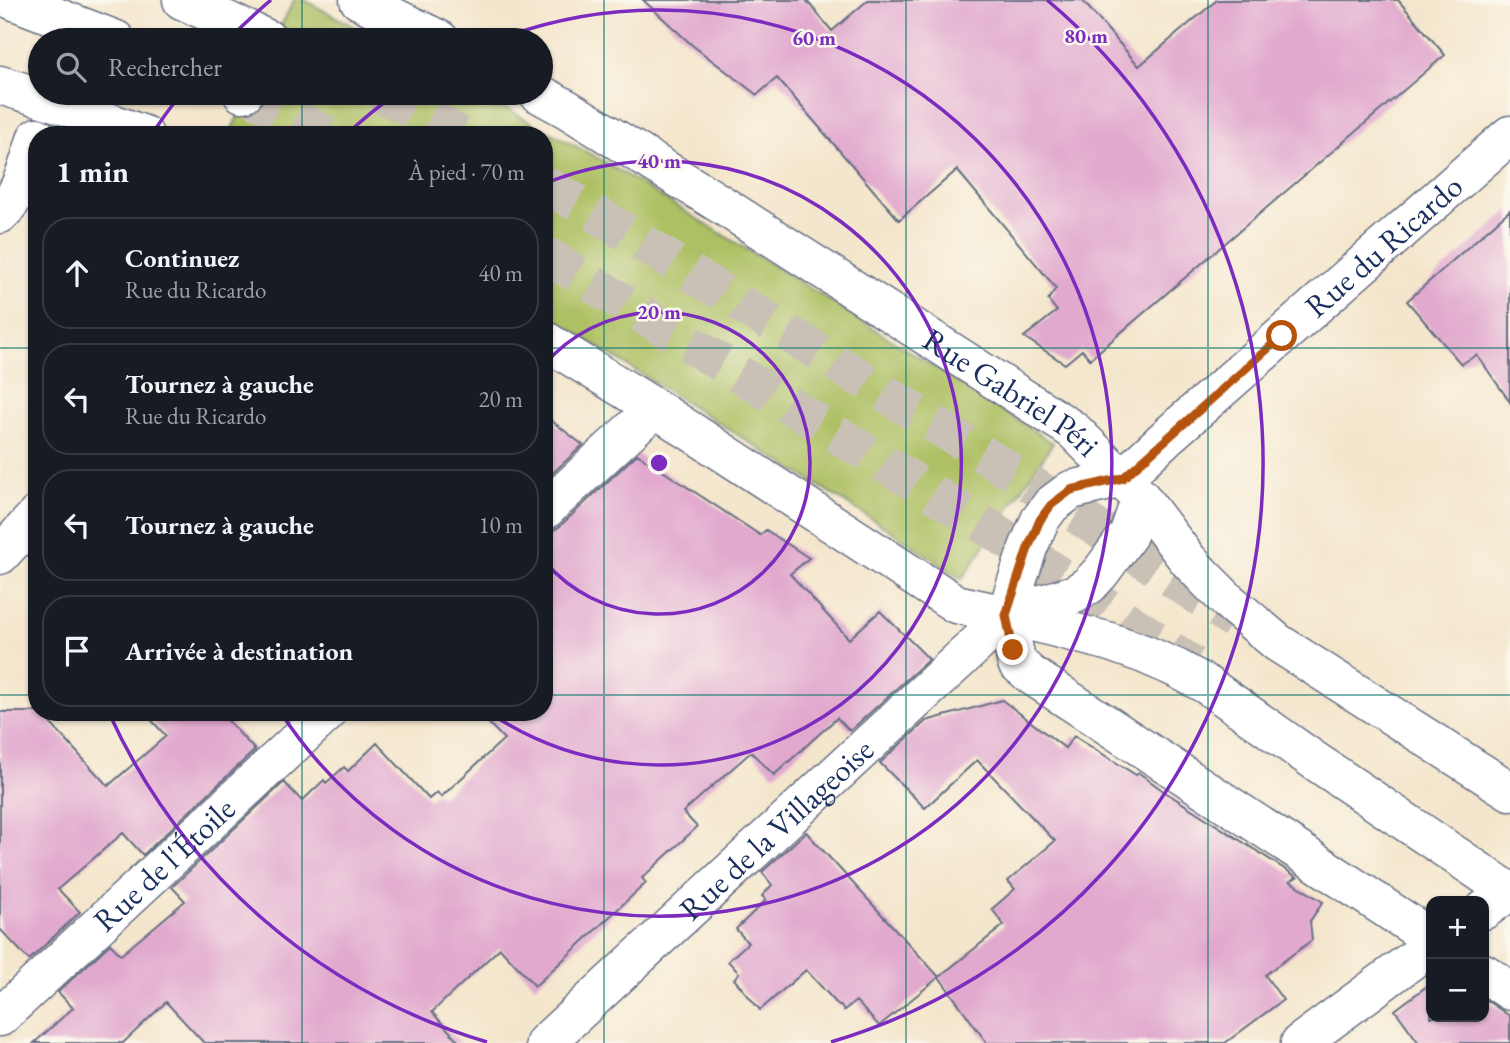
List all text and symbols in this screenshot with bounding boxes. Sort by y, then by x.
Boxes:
text: 80 m [1064,22,1108,49]
text: 60 m [792,24,836,51]
search box [28,28,553,105]
icon: search [52,48,90,86]
text: Rechercher [108,50,222,84]
text: 40 m [637,147,681,174]
text: 1 min [56,152,129,191]
text: À pied · 70 m [408,157,525,187]
street label: Rue du Ricardo [1296,165,1471,327]
text: Continuez [125,241,239,275]
icon: ahead [58,254,96,292]
text: 40 m [478,258,523,288]
text: Rue du Ricardo [125,275,266,305]
text: 20 m [637,298,681,325]
street label: Rue Gabriel Péri [915,318,1109,466]
route start [1266,320,1297,351]
text: Tournez à gauche [125,367,314,401]
icon: left [58,380,96,418]
text: 20 m [478,384,523,414]
text: Rue du Ricardo [125,401,266,431]
centre of rings [647,451,671,475]
icon: left [58,506,96,544]
text: Tournez à gauche [125,508,314,542]
text: 10 m [478,510,523,540]
icon: arrive [58,632,96,670]
text: Arrivée à destination [125,634,353,668]
route end [997,634,1028,665]
street label: Rue de la Villageoise [670,729,882,929]
street label: Rue de l'Étoile [84,788,244,941]
map controls [1426,896,1489,1022]
button: + [1426,896,1489,959]
button: − [1426,959,1489,1022]

